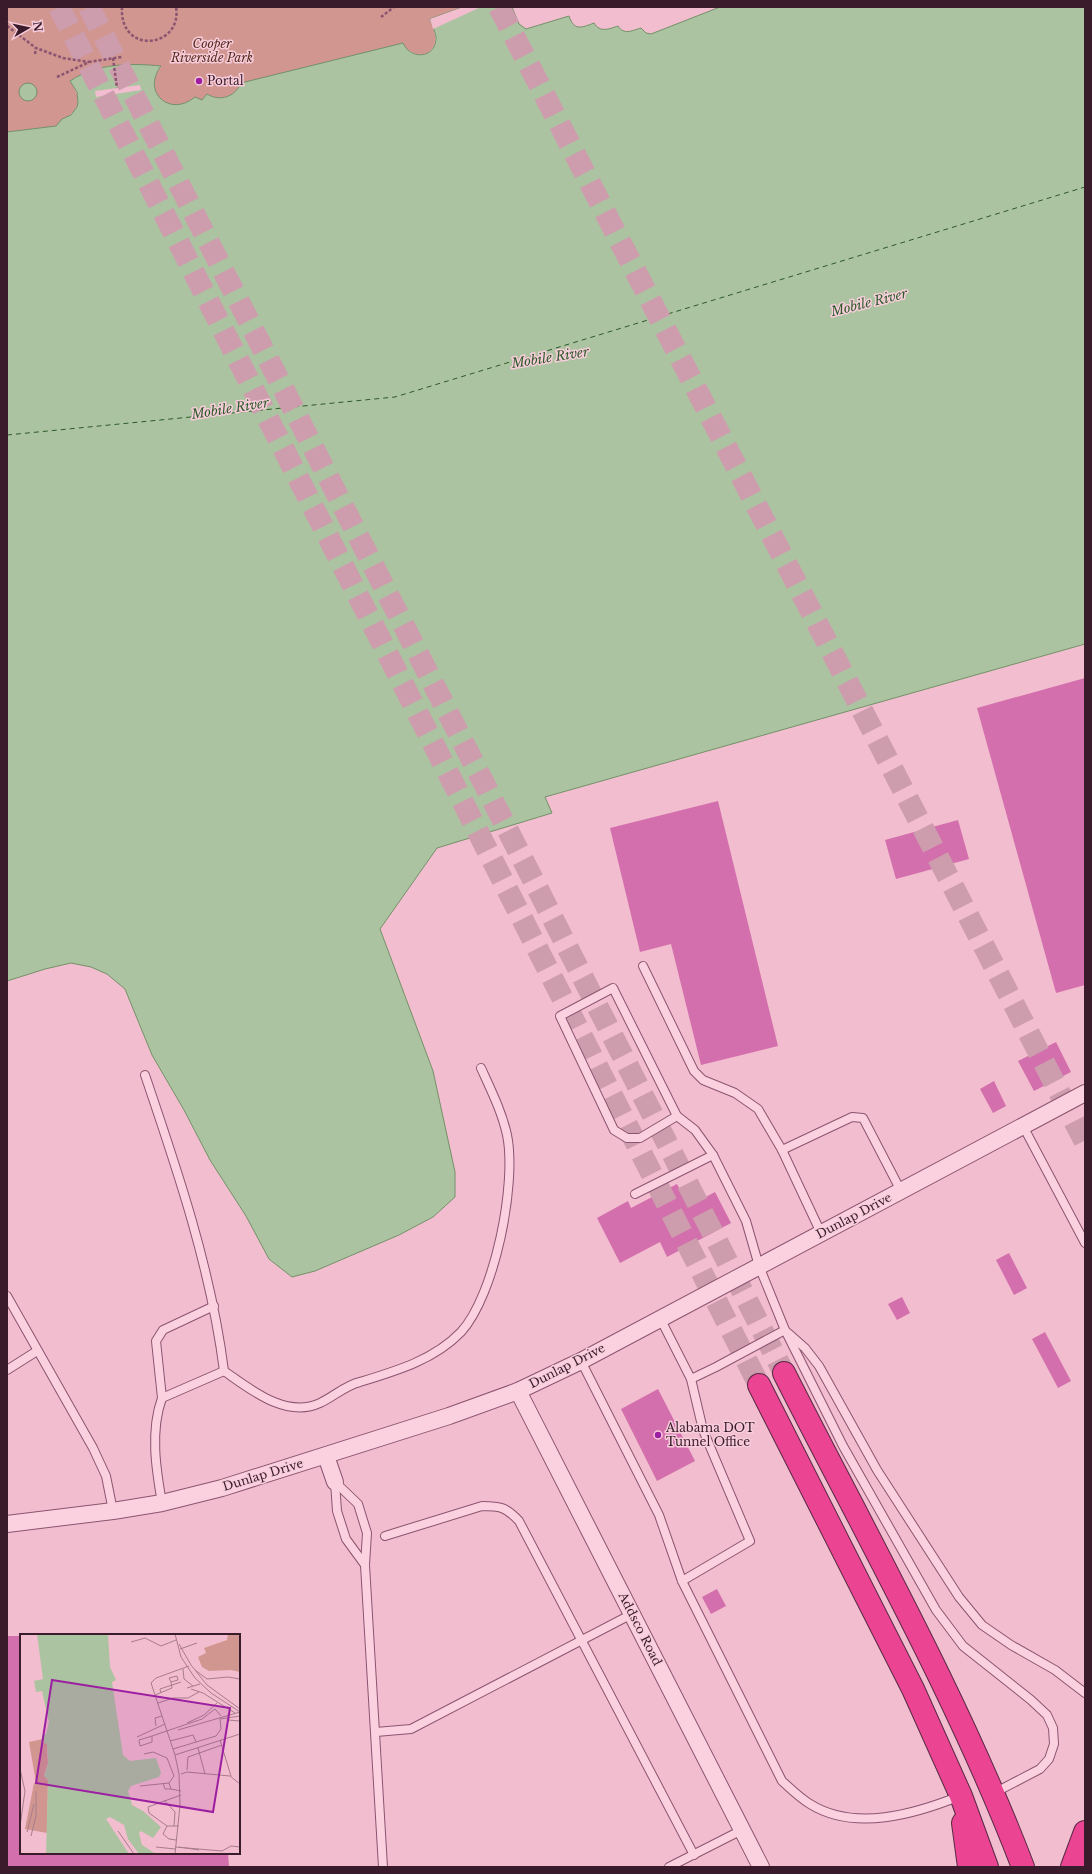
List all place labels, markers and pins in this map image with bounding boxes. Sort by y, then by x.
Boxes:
place label: Portal [207,73,244,88]
marker: Portal [194,76,204,86]
place label: Alabama DOT Tunnel Office [665,1420,755,1449]
marker: Alabama DOT Tunnel Office [653,1430,663,1440]

